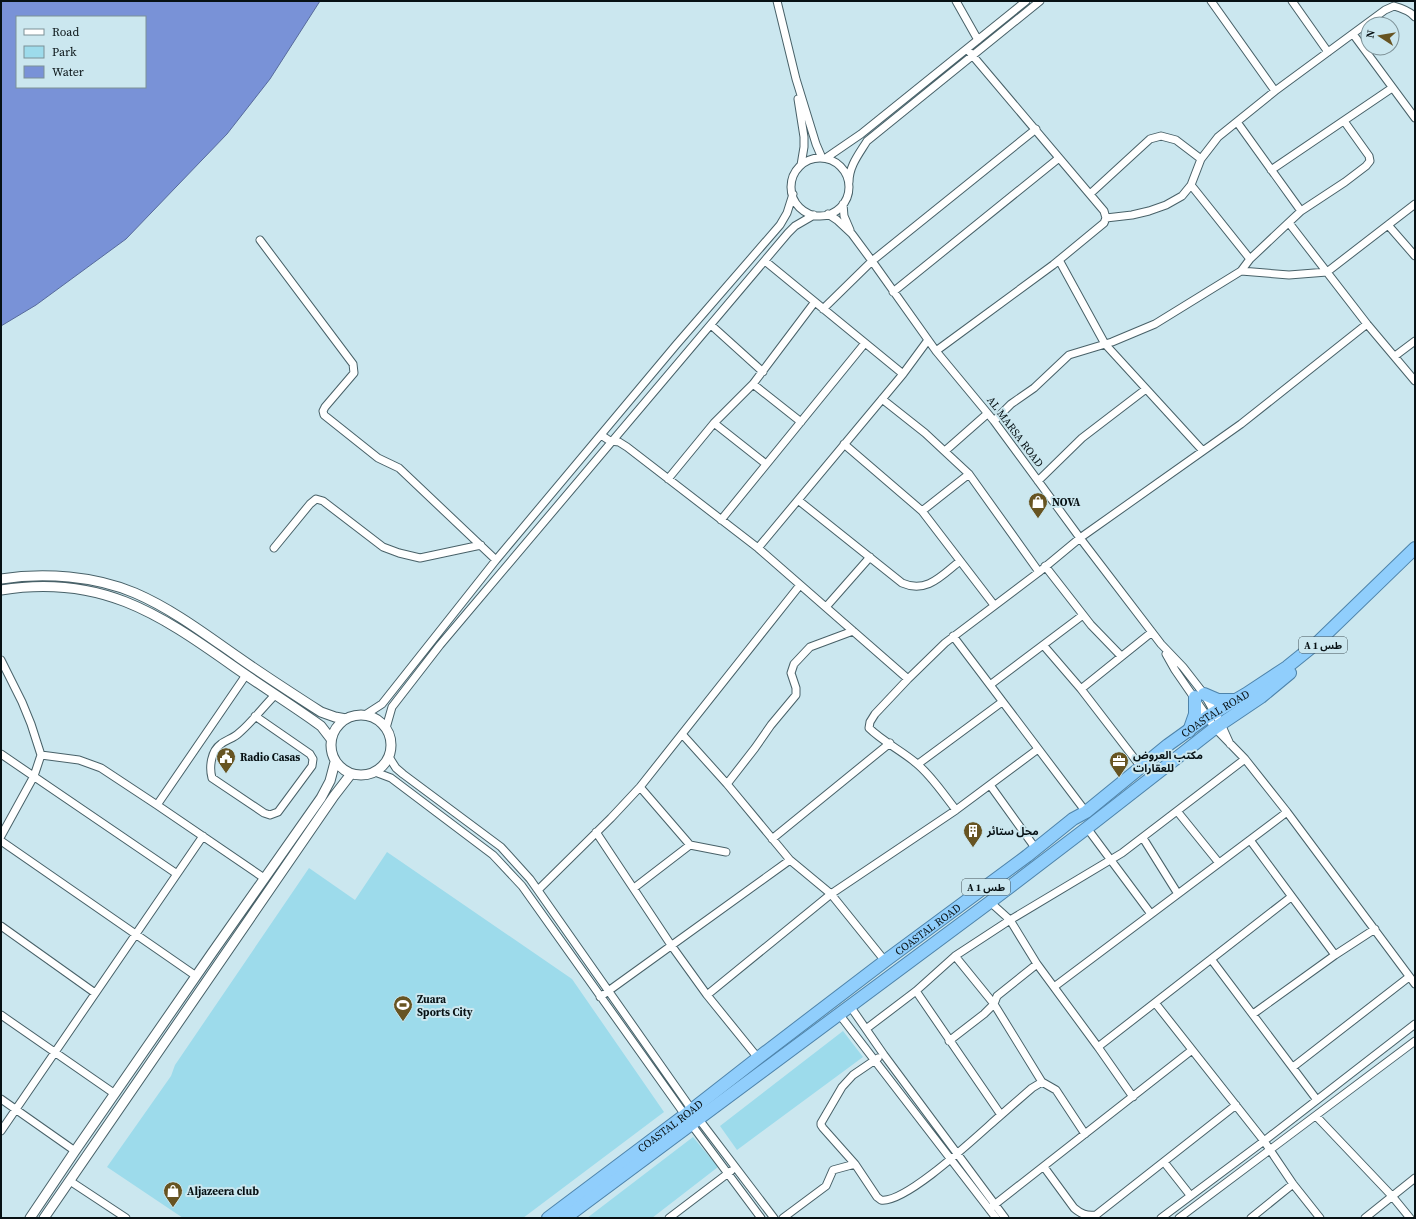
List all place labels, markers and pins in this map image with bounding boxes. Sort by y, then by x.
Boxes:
shop icon: NOVA [1027,491,1049,519]
place label: NOVA [1052,495,1081,510]
public building icon: Radio Casas [215,746,237,774]
place label: مكتب العروض للعقارات [1133,748,1203,776]
place label: Radio Casas [240,750,300,765]
office icon: مكتب العروض للعقارات [1108,750,1130,778]
building icon: محل ستائر [962,820,984,848]
place label: محل ستائر [986,824,1039,839]
place label: Zuara Sports City [417,992,473,1020]
sports icon: Zuara Sports City [392,994,414,1022]
shop icon: Aljazeera club [162,1180,184,1208]
place label: Aljazeera club [187,1184,259,1199]

